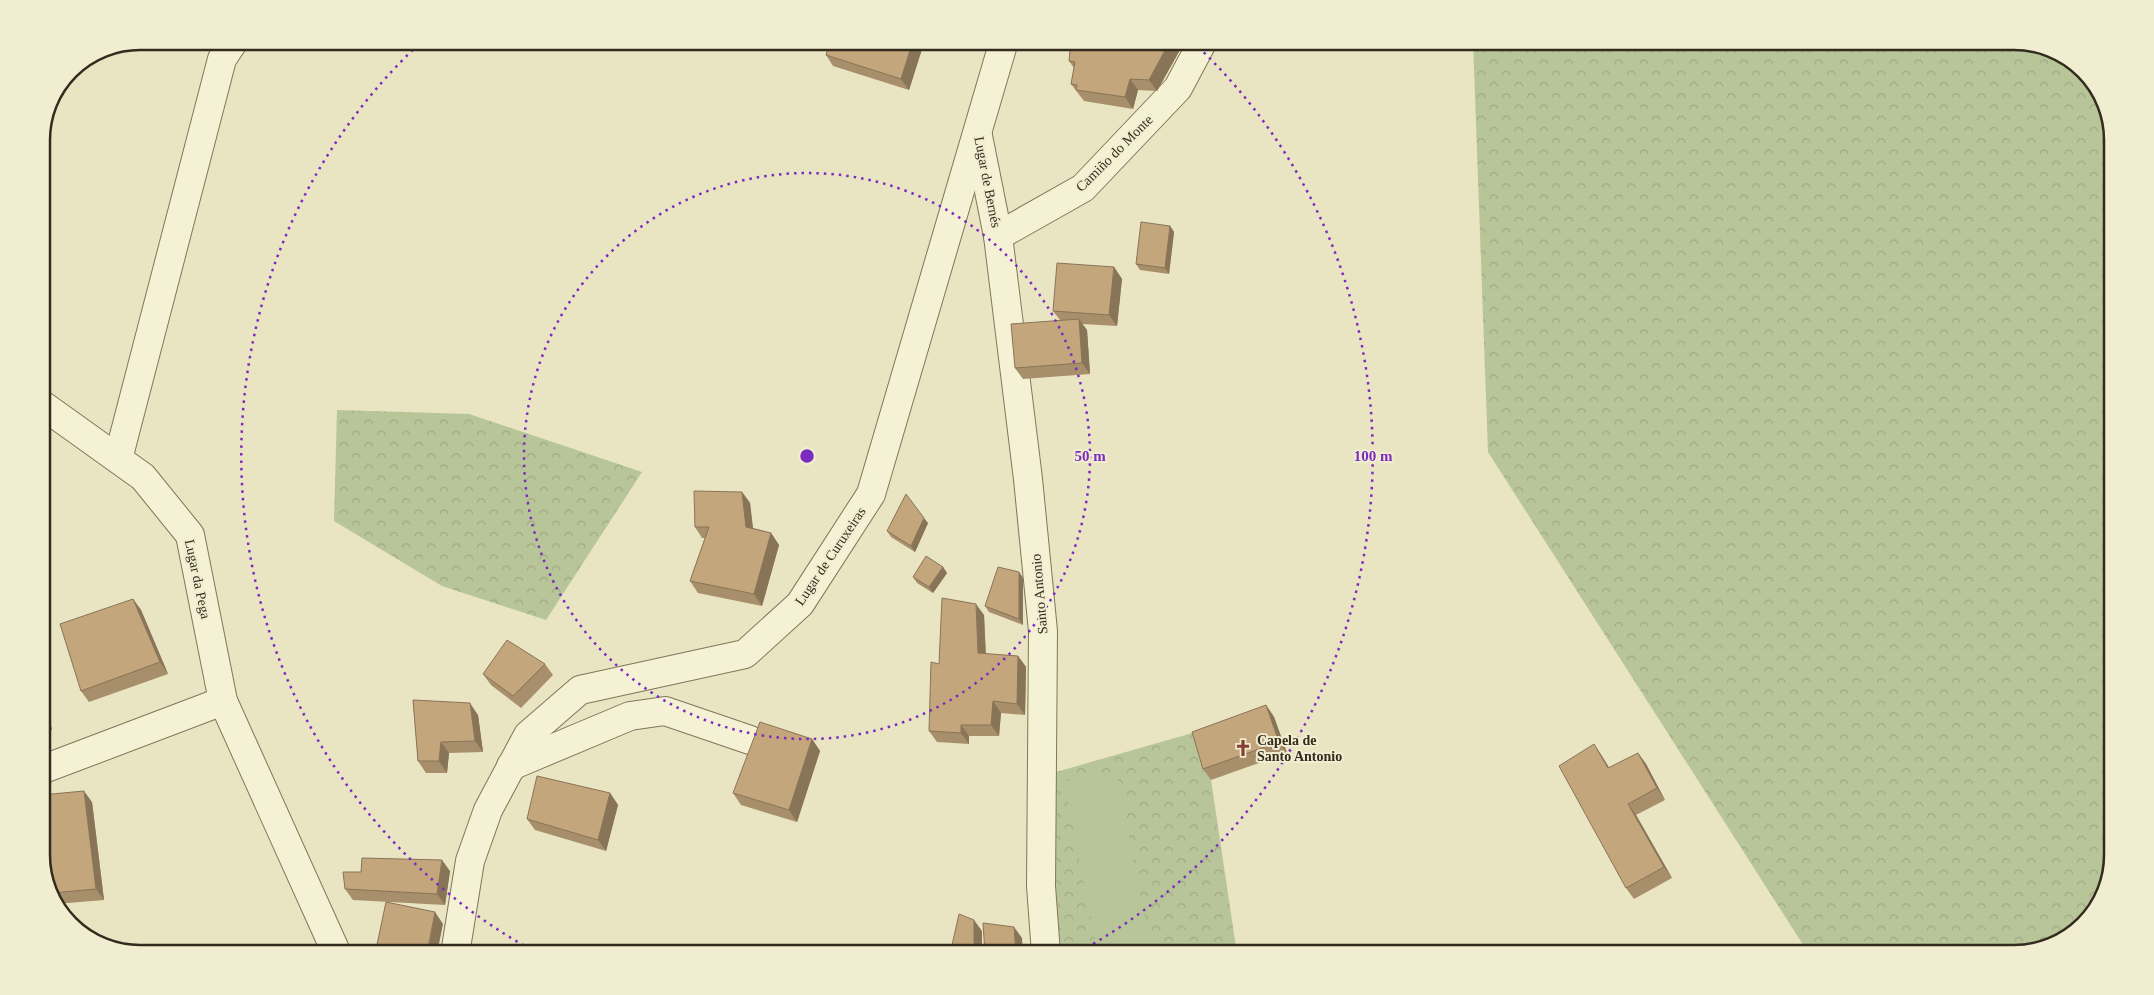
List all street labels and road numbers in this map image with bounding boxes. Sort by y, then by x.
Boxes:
street label: Camiño do Monte [1073,112,1156,195]
street label: Lugar de Bernés [971,135,1004,229]
street label: Lugar de Curuxeiras [792,504,869,608]
street label: Lugar da Pega [182,538,213,621]
street label: Santo Antonio [1029,553,1050,635]

